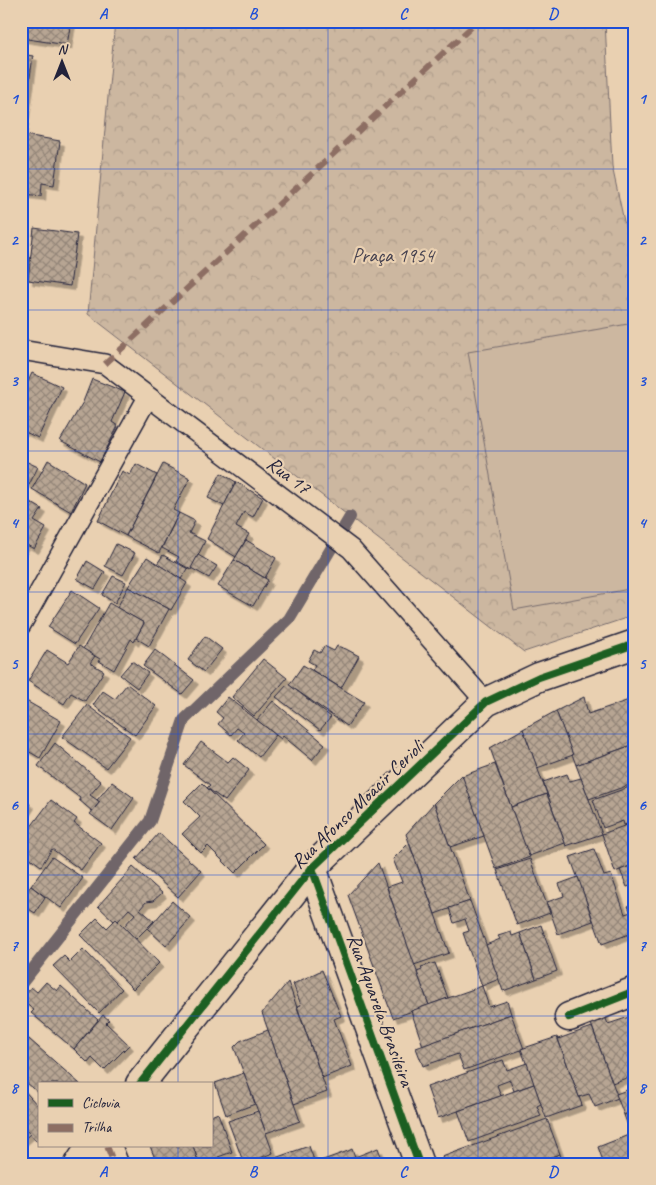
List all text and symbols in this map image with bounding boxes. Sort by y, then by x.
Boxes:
text: A [99,4,109,24]
text: B [249,4,259,24]
text: C [399,4,409,24]
text: D [548,4,559,24]
north arrow [38,38,88,88]
text: N [58,41,69,58]
text: 1 [10,89,19,109]
text: 1 [638,89,647,109]
text: 2 [10,230,19,250]
text: 2 [638,230,647,250]
park label: Praça 1954 [352,243,436,268]
text: 3 [10,371,19,391]
text: 3 [638,371,647,391]
street label: Rua 17 [262,451,316,501]
text: 4 [10,513,19,533]
text: 4 [638,513,647,533]
text: 5 [11,654,20,674]
text: 5 [639,654,648,674]
street label: Rua Afonso Moacir Cerioli [286,733,430,874]
text: 6 [10,795,19,815]
text: 6 [638,795,647,815]
street label: Rua Aquarela Brasileira [341,931,420,1091]
text: 7 [10,936,19,956]
text: 7 [638,936,647,956]
text: 8 [10,1078,19,1098]
text: 8 [638,1078,647,1098]
legend [38,1082,212,1148]
text: Ciclovia [82,1094,121,1113]
text: Trilha [82,1118,112,1137]
text: A [99,1162,109,1182]
text: B [249,1162,259,1182]
text: C [399,1162,409,1182]
text: D [548,1162,559,1182]

